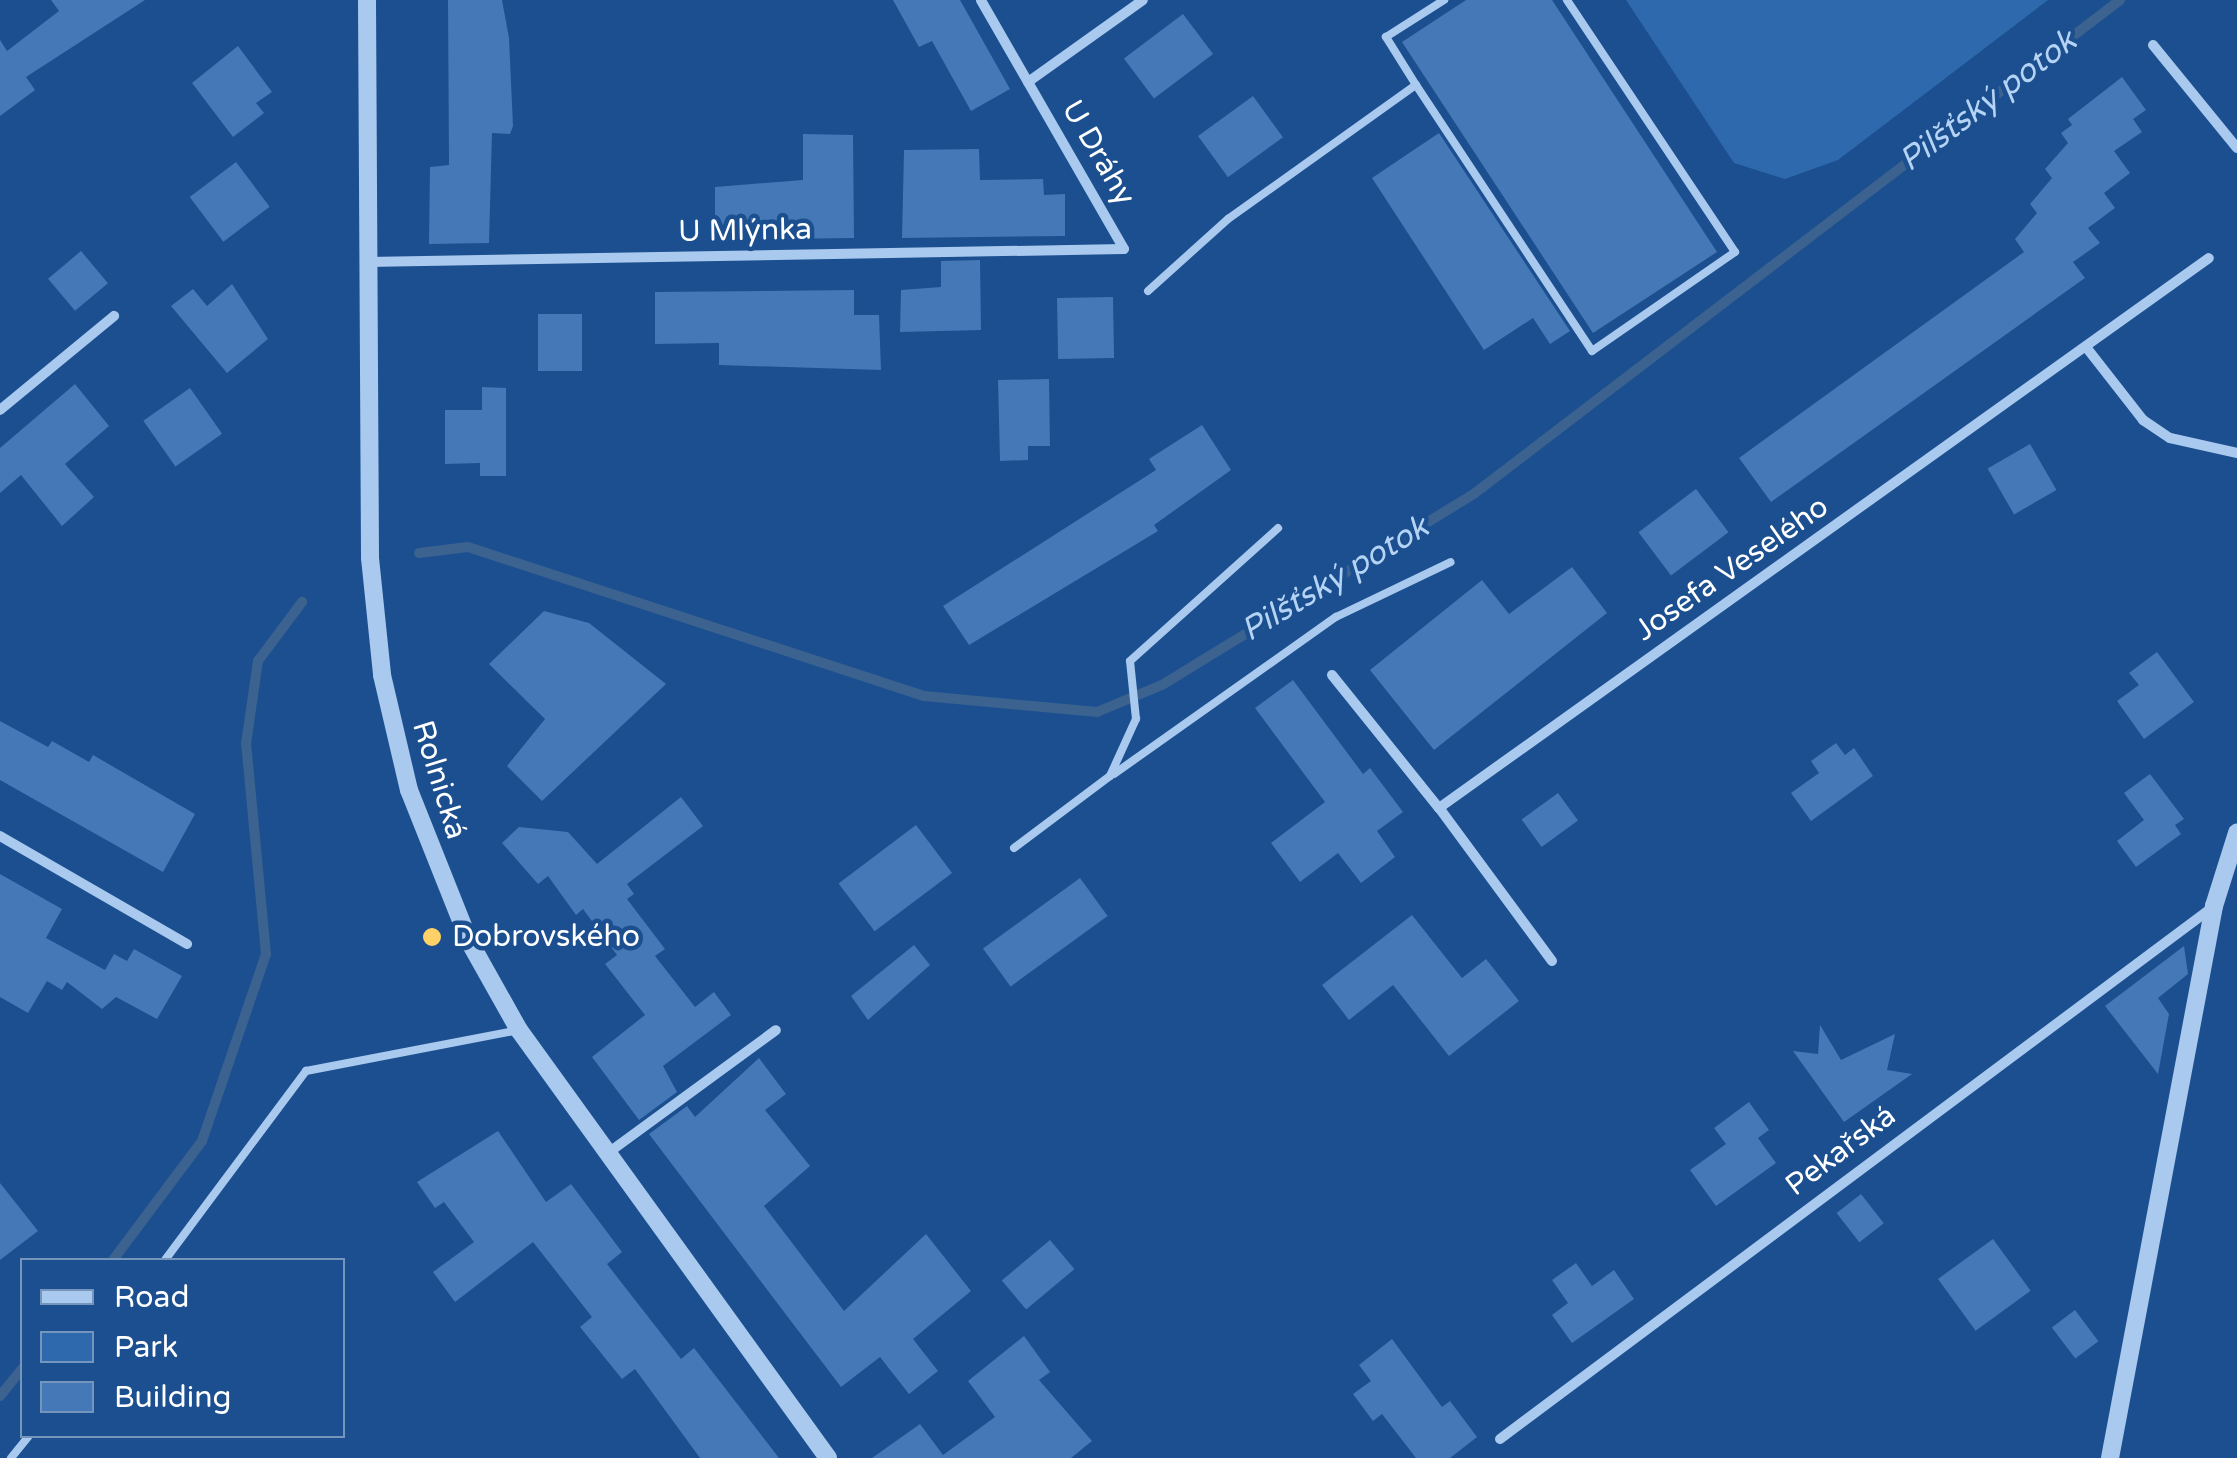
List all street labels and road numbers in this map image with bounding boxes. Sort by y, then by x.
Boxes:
street label: U Dráhy [1054,94,1142,212]
street label: U Mlýnka [678,212,812,250]
street label: Josefa Veselého [1628,489,1836,649]
street label: Rolnická [404,717,474,843]
street label: Pekařská [1779,1098,1903,1204]

